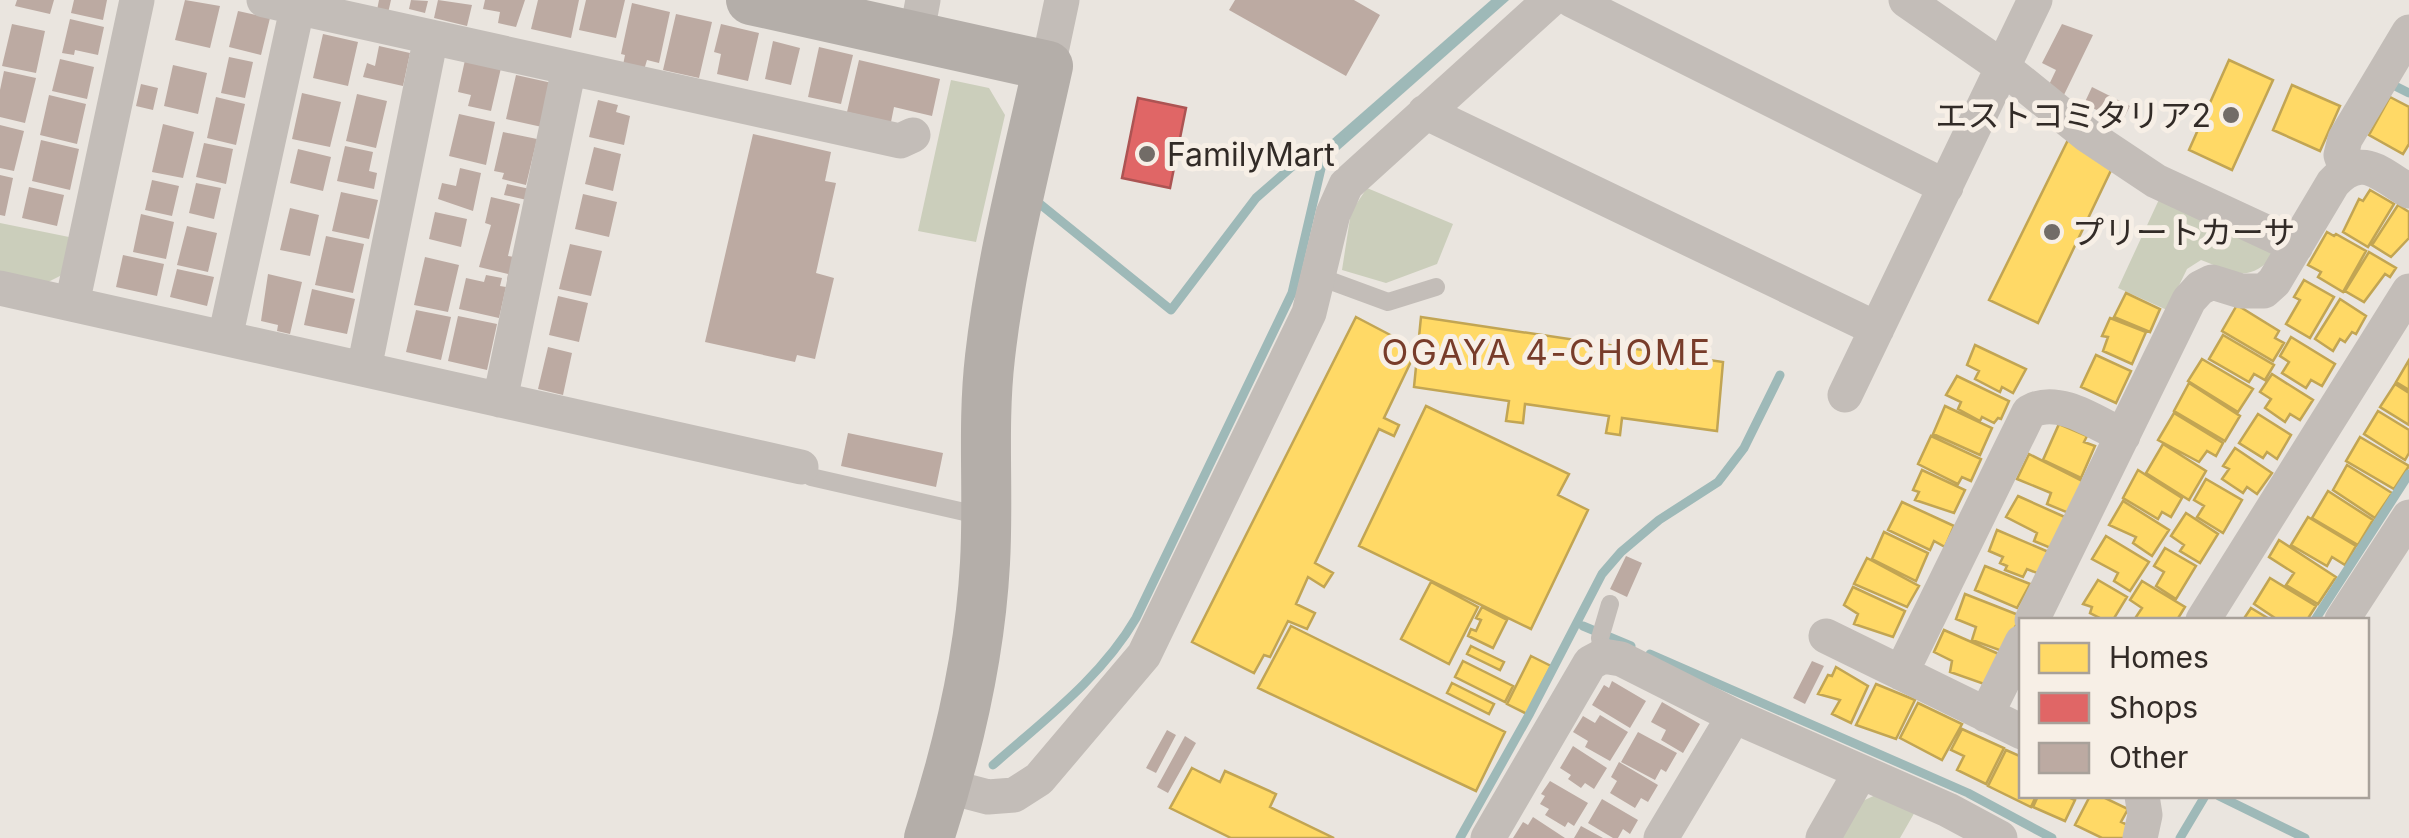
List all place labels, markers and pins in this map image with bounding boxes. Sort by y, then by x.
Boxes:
place label: エストコミタリア2 [1935,96,2211,135]
marker: エストコミタリア2 [2220,104,2242,126]
place label: FamilyMart [1167,135,1335,174]
marker: FamilyMart [1136,143,1158,165]
place label: プリートカーサ [2072,213,2295,252]
marker: プリートカーサ [2041,221,2063,243]

